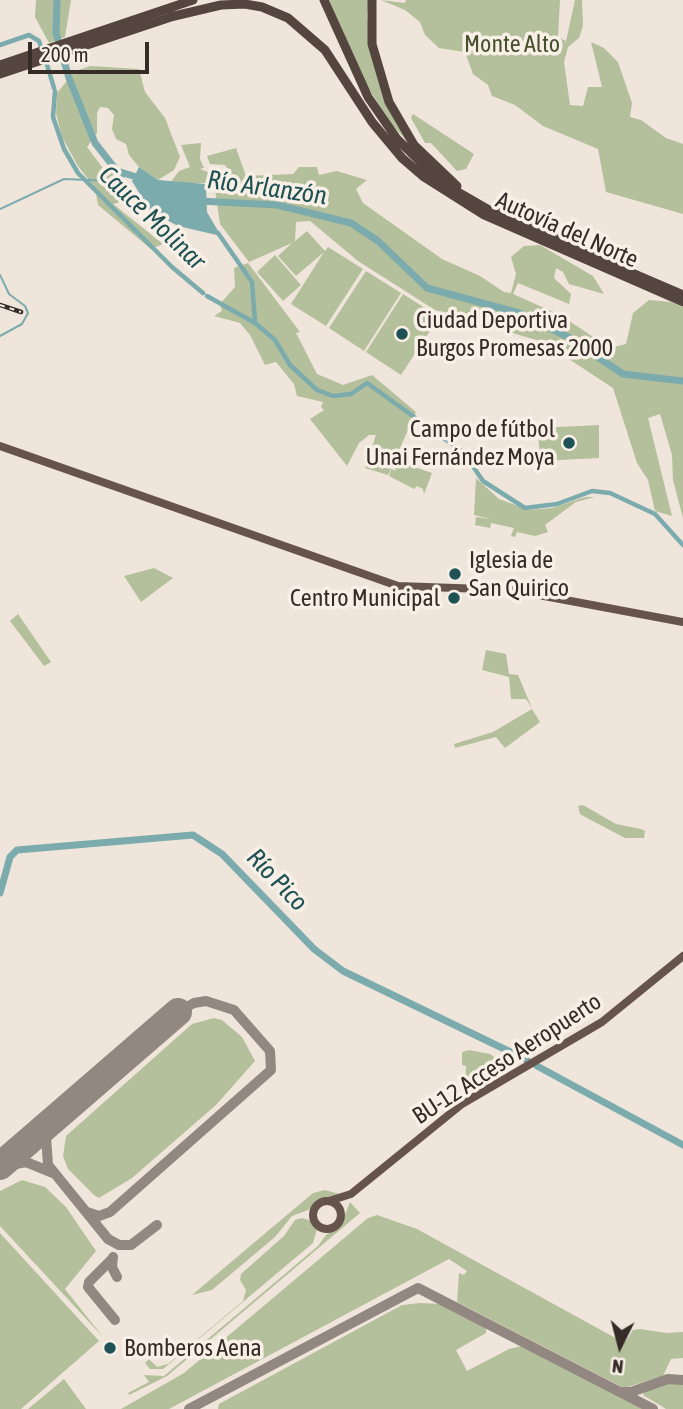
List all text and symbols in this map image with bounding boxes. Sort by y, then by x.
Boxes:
scale bar [32,28,152,72]
park label: Monte Alto [464,30,560,58]
text: 200 m [41,42,89,66]
water label: Cauce Molinar [92,159,212,277]
water label: Río Arlanzón [205,164,329,212]
street label: Autovía del Norte [491,186,643,274]
place label: Ciudad Deportiva Burgos Promesas 2000 [416,306,613,362]
marker: Ciudad Deportiva Burgos Promesas 2000 [394,326,410,342]
place label: Campo de fútbol Unai Fernández Moya [365,415,555,471]
marker: Campo de fútbol Unai Fernández Moya [561,435,577,451]
place label: Iglesia de San Quirico [469,546,569,602]
marker: Iglesia de San Quirico [447,566,463,582]
place label: Centro Municipal [290,584,440,612]
marker: Centro Municipal [446,590,462,606]
water label: Río Pico [240,842,314,918]
street label: BU-12 Acceso Aeropuerto [407,987,607,1131]
north arrow [585,1311,655,1381]
place label: Bomberos Aena [124,1334,262,1362]
marker: Bomberos Aena [102,1340,118,1356]
text: N [611,1355,625,1378]

